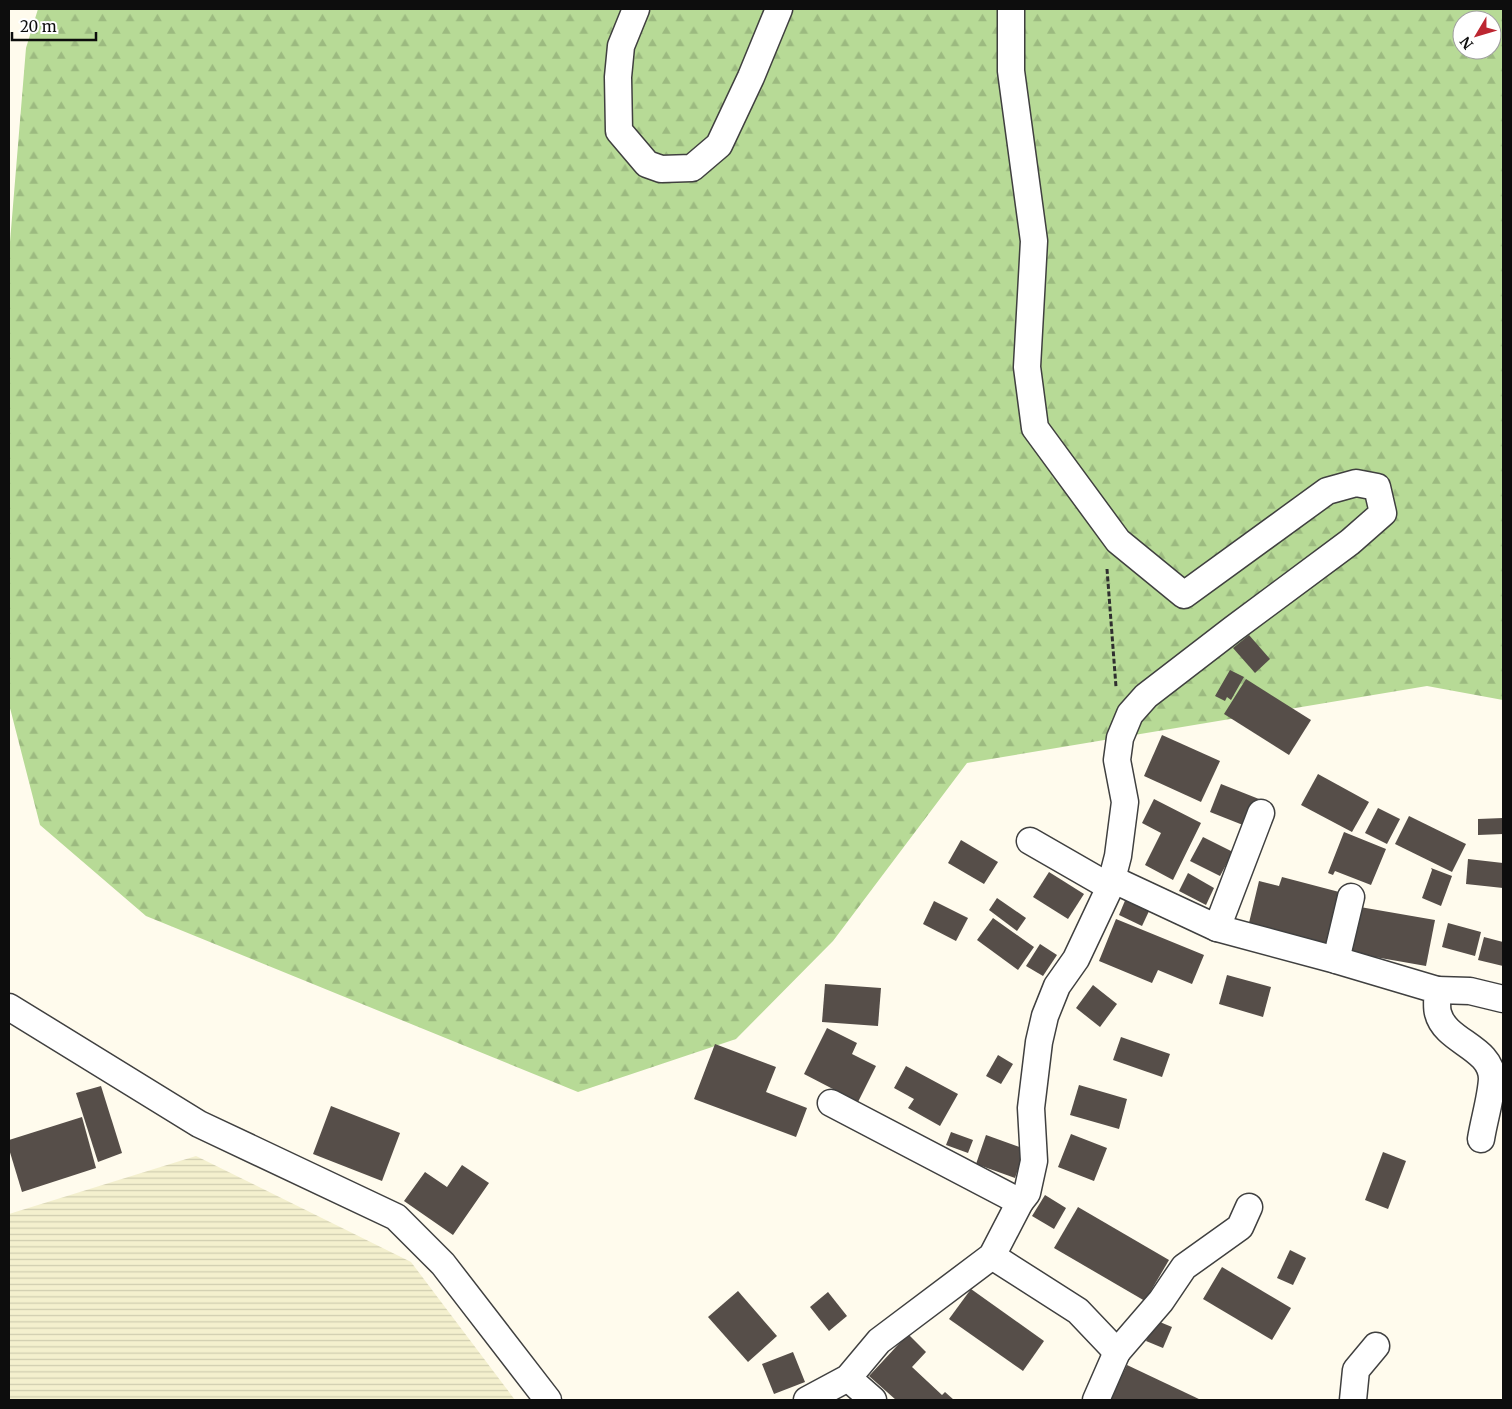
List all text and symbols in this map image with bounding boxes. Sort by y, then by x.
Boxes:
scale bar [12,10,96,42]
north arrow [1452,10,1502,60]
text: 20 m [20,17,57,36]
text: N [1456,33,1477,53]

